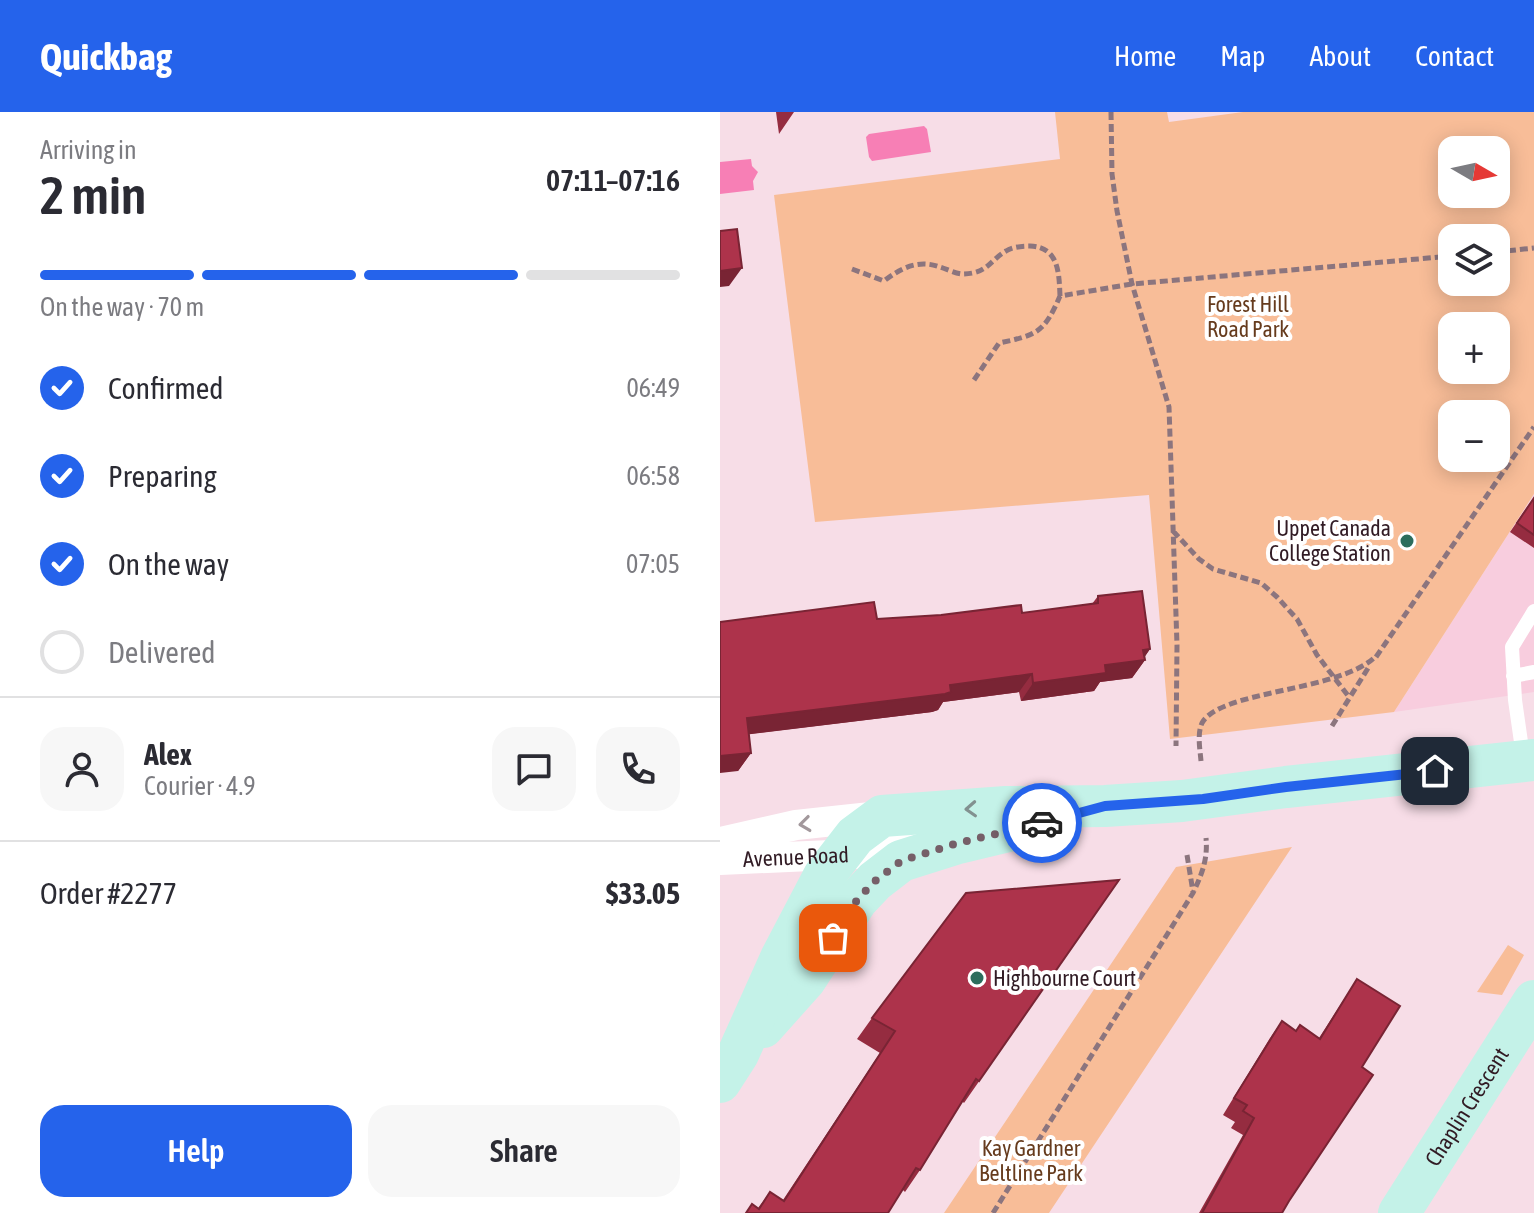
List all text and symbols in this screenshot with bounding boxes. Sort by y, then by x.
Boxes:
text: Quickbag [40,35,172,78]
text: Home [1114,40,1176,72]
text: Map [1220,40,1265,72]
text: About [1309,40,1371,72]
text: Contact [1415,40,1494,72]
text: Arriving in [40,135,137,165]
north arrow [1438,136,1510,208]
map controls [1438,136,1510,472]
text: 07:11–07:16 [546,163,680,197]
text: 2 min [40,165,146,225]
button: layers [1438,224,1510,296]
park label: Forest Hill Road Park [1207,291,1289,342]
text: On the way · 70 m [40,292,204,322]
button: + [1438,312,1510,384]
icon: check [40,366,84,410]
text: Confirmed [108,371,223,405]
text: 06:49 [626,373,680,403]
button: − [1438,400,1510,472]
icon: check [40,454,84,498]
text: Preparing [108,459,217,493]
text: 06:58 [626,461,680,491]
place label: Uppet Canada College Station [1269,515,1391,566]
marker: Uppet Canada College Station [1398,532,1416,550]
icon: check [40,542,84,586]
text: On the way [108,547,229,581]
text: 07:05 [626,549,680,579]
text: Delivered [108,635,216,669]
button: person [40,727,124,811]
button: chat [492,727,576,811]
button: phone [596,727,680,811]
text: Alex [144,737,192,771]
pin [1401,737,1469,805]
icon: home [1413,749,1457,793]
text: Courier · 4.9 [144,771,255,801]
courier [1002,783,1082,863]
one-way arrow [964,800,977,817]
icon: car [1020,801,1064,845]
one-way arrow [798,816,811,833]
street label: Avenue Road [742,841,849,872]
text: Order #2277 [40,876,177,910]
text: $33.05 [606,876,680,910]
pin [799,904,867,972]
icon: bag [811,916,855,960]
place label: Highbourne Court [993,965,1136,991]
marker: Highbourne Court [968,969,986,987]
street label: Chaplin Crescent [1419,1043,1514,1171]
button: Help [40,1105,352,1197]
button: Share [368,1105,680,1197]
park label: Kay Gardner Beltline Park [979,1135,1083,1186]

